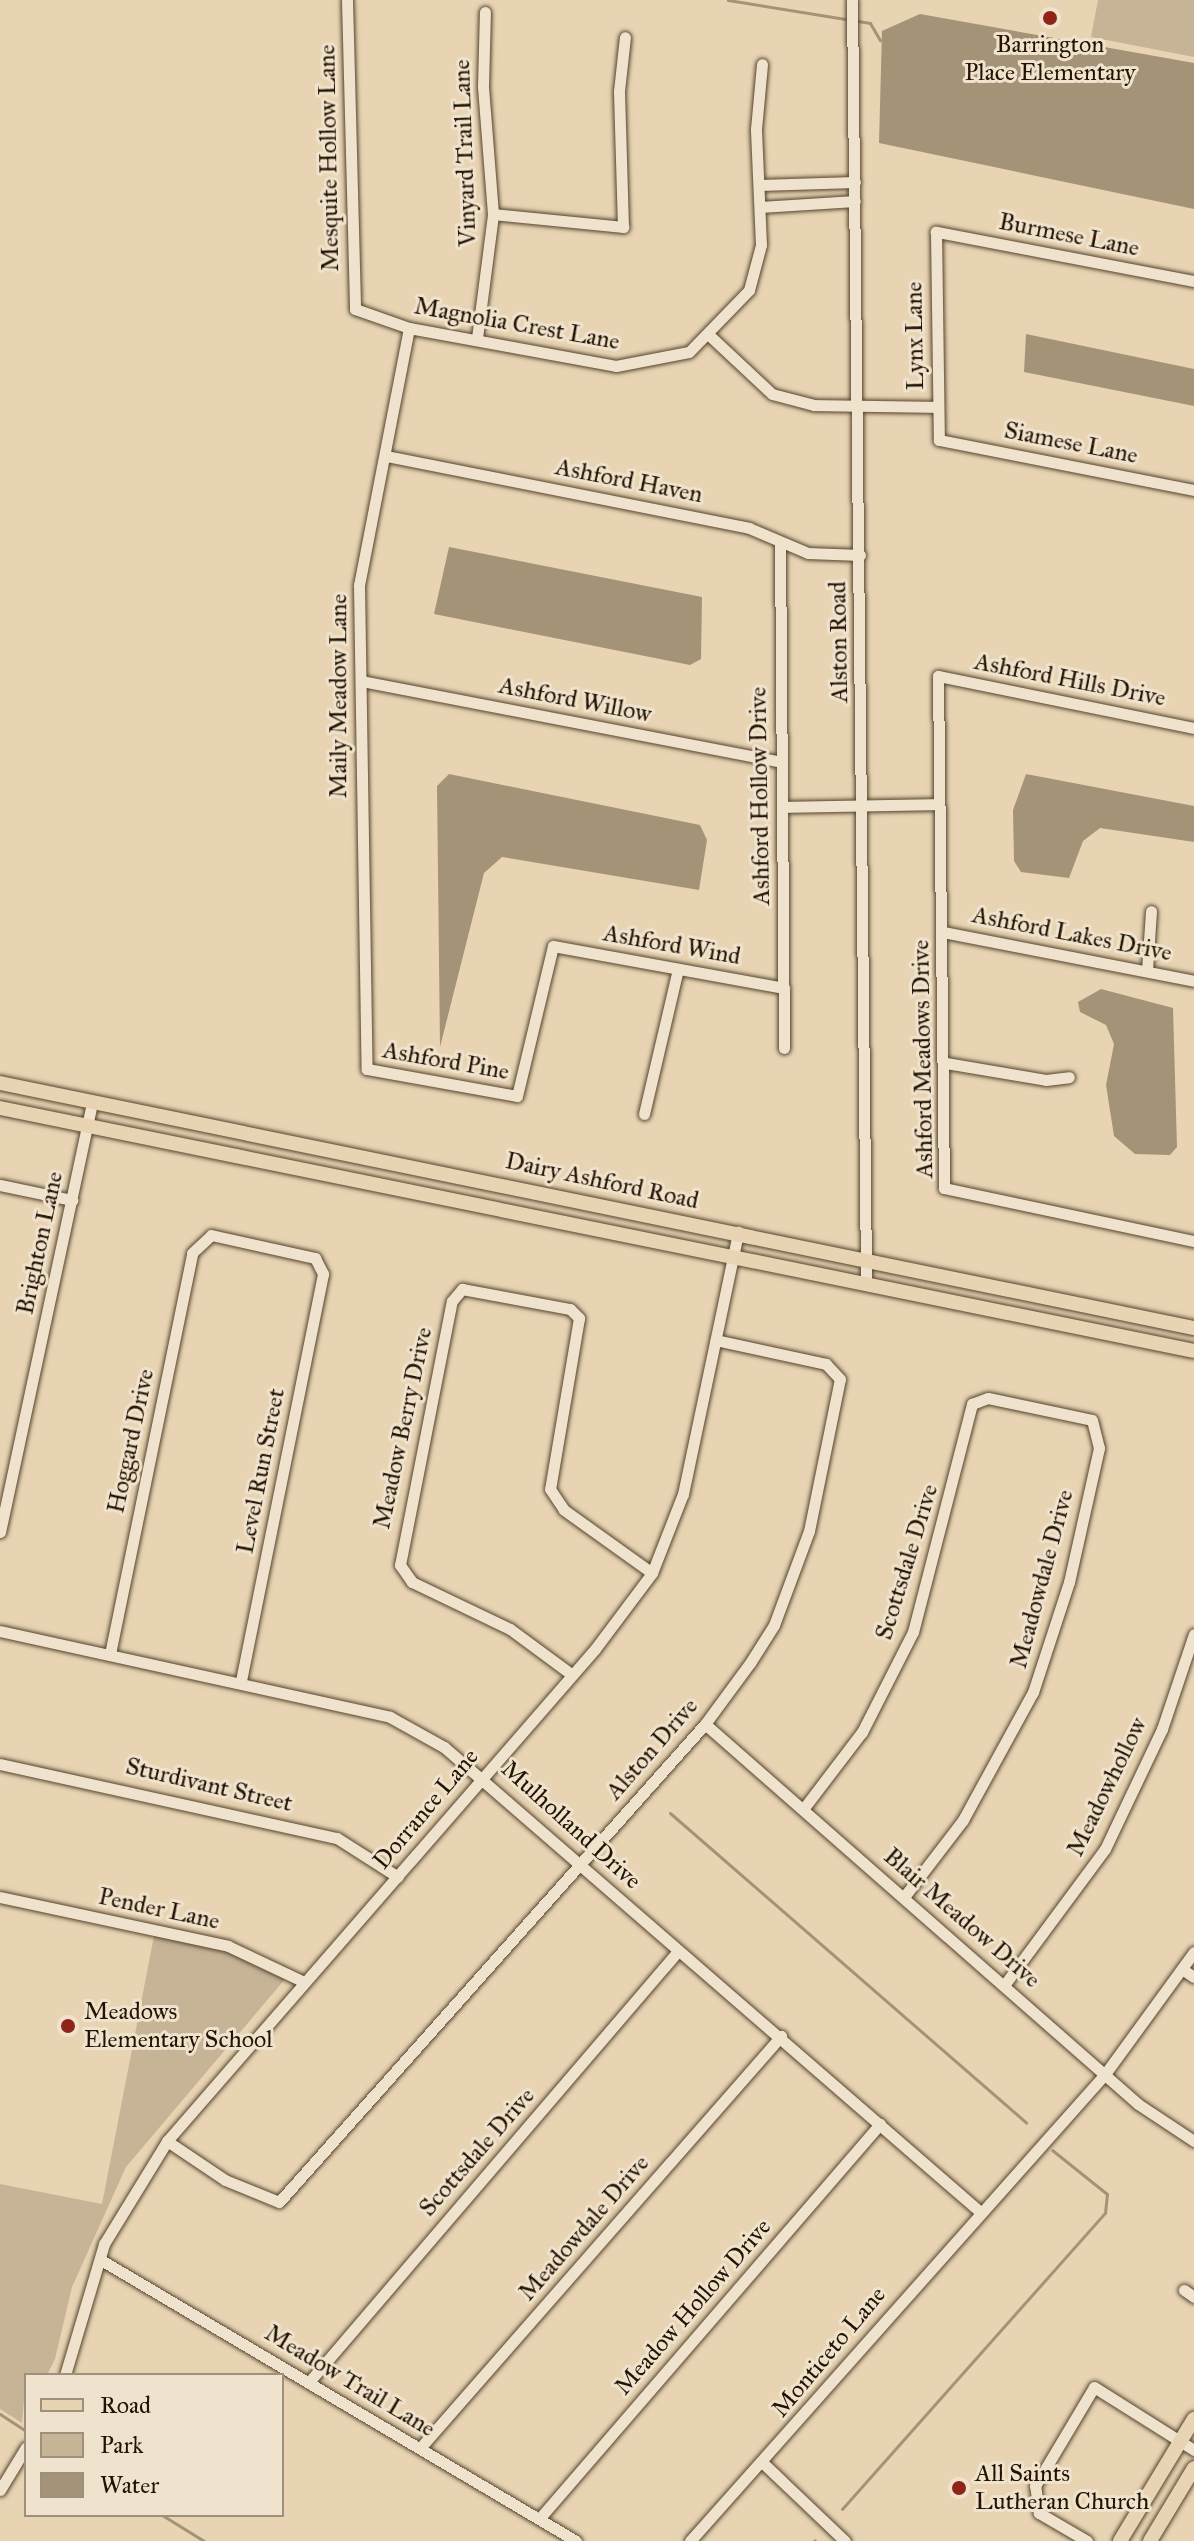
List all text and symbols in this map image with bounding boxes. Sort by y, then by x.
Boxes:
marker: Barrington Place Elementary [1041,9,1059,27]
place label: Barrington Place Elementary [964,31,1136,87]
street label: Mesquite Hollow Lane [313,44,345,272]
street label: Vinyard Trail Lane [447,59,483,247]
street label: Burmese Lane [996,207,1142,263]
street label: Lynx Lane [900,282,930,390]
street label: Magnolia Crest Lane [412,292,622,356]
street label: Siamese Lane [1002,416,1140,470]
street label: Ashford Haven [553,453,705,509]
street label: Alston Road [824,581,854,703]
street label: Maily Meadow Lane [325,594,353,798]
street label: Ashford Hills Drive [972,647,1168,713]
street label: Ashford Willow [496,671,654,729]
street label: Ashford Hollow Drive [744,686,776,906]
street label: Ashford Lakes Drive [970,901,1174,967]
street label: Ashford Wind [601,919,743,971]
street label: Ashford Meadows Drive [907,940,939,1178]
street label: Ashford Pine [381,1036,511,1086]
street label: Dairy Ashford Road [503,1146,701,1216]
street label: Brighton Lane [11,1169,69,1317]
street label: Meadow Berry Drive [368,1324,438,1532]
street label: Hoggard Drive [102,1366,160,1516]
street label: Level Run Street [231,1386,291,1556]
street label: Scottsdale Drive [870,1481,944,1643]
street label: Meadowdale Drive [1004,1487,1080,1671]
street label: Alston Drive [600,1692,704,1806]
street label: Meadowhollow [1061,1713,1153,1861]
street label: Dorrance Lane [367,1743,485,1875]
street label: Sturdivant Street [123,1752,295,1818]
street label: Mulholland Drive [495,1755,647,1895]
street label: Blair Meadow Drive [878,1842,1046,1994]
street label: Pender Lane [96,1882,222,1936]
place label: Meadows Elementary School [84,1998,273,2054]
marker: Meadows Elementary School [59,2017,77,2035]
street label: Scottsdale Drive [413,2082,541,2222]
street label: Meadowdale Drive [513,2149,655,2307]
street label: Meadow Hollow Drive [609,2213,777,2401]
street label: Monticeto Lane [766,2281,892,2423]
street label: Meadow Trail Lane [259,2319,441,2443]
legend [24,2373,284,2517]
text: Road [100,2390,151,2420]
text: Park [100,2430,143,2460]
place label: All Saints Lutheran Church [975,2460,1149,2516]
text: Water [100,2470,159,2500]
marker: All Saints Lutheran Church [950,2479,968,2497]

